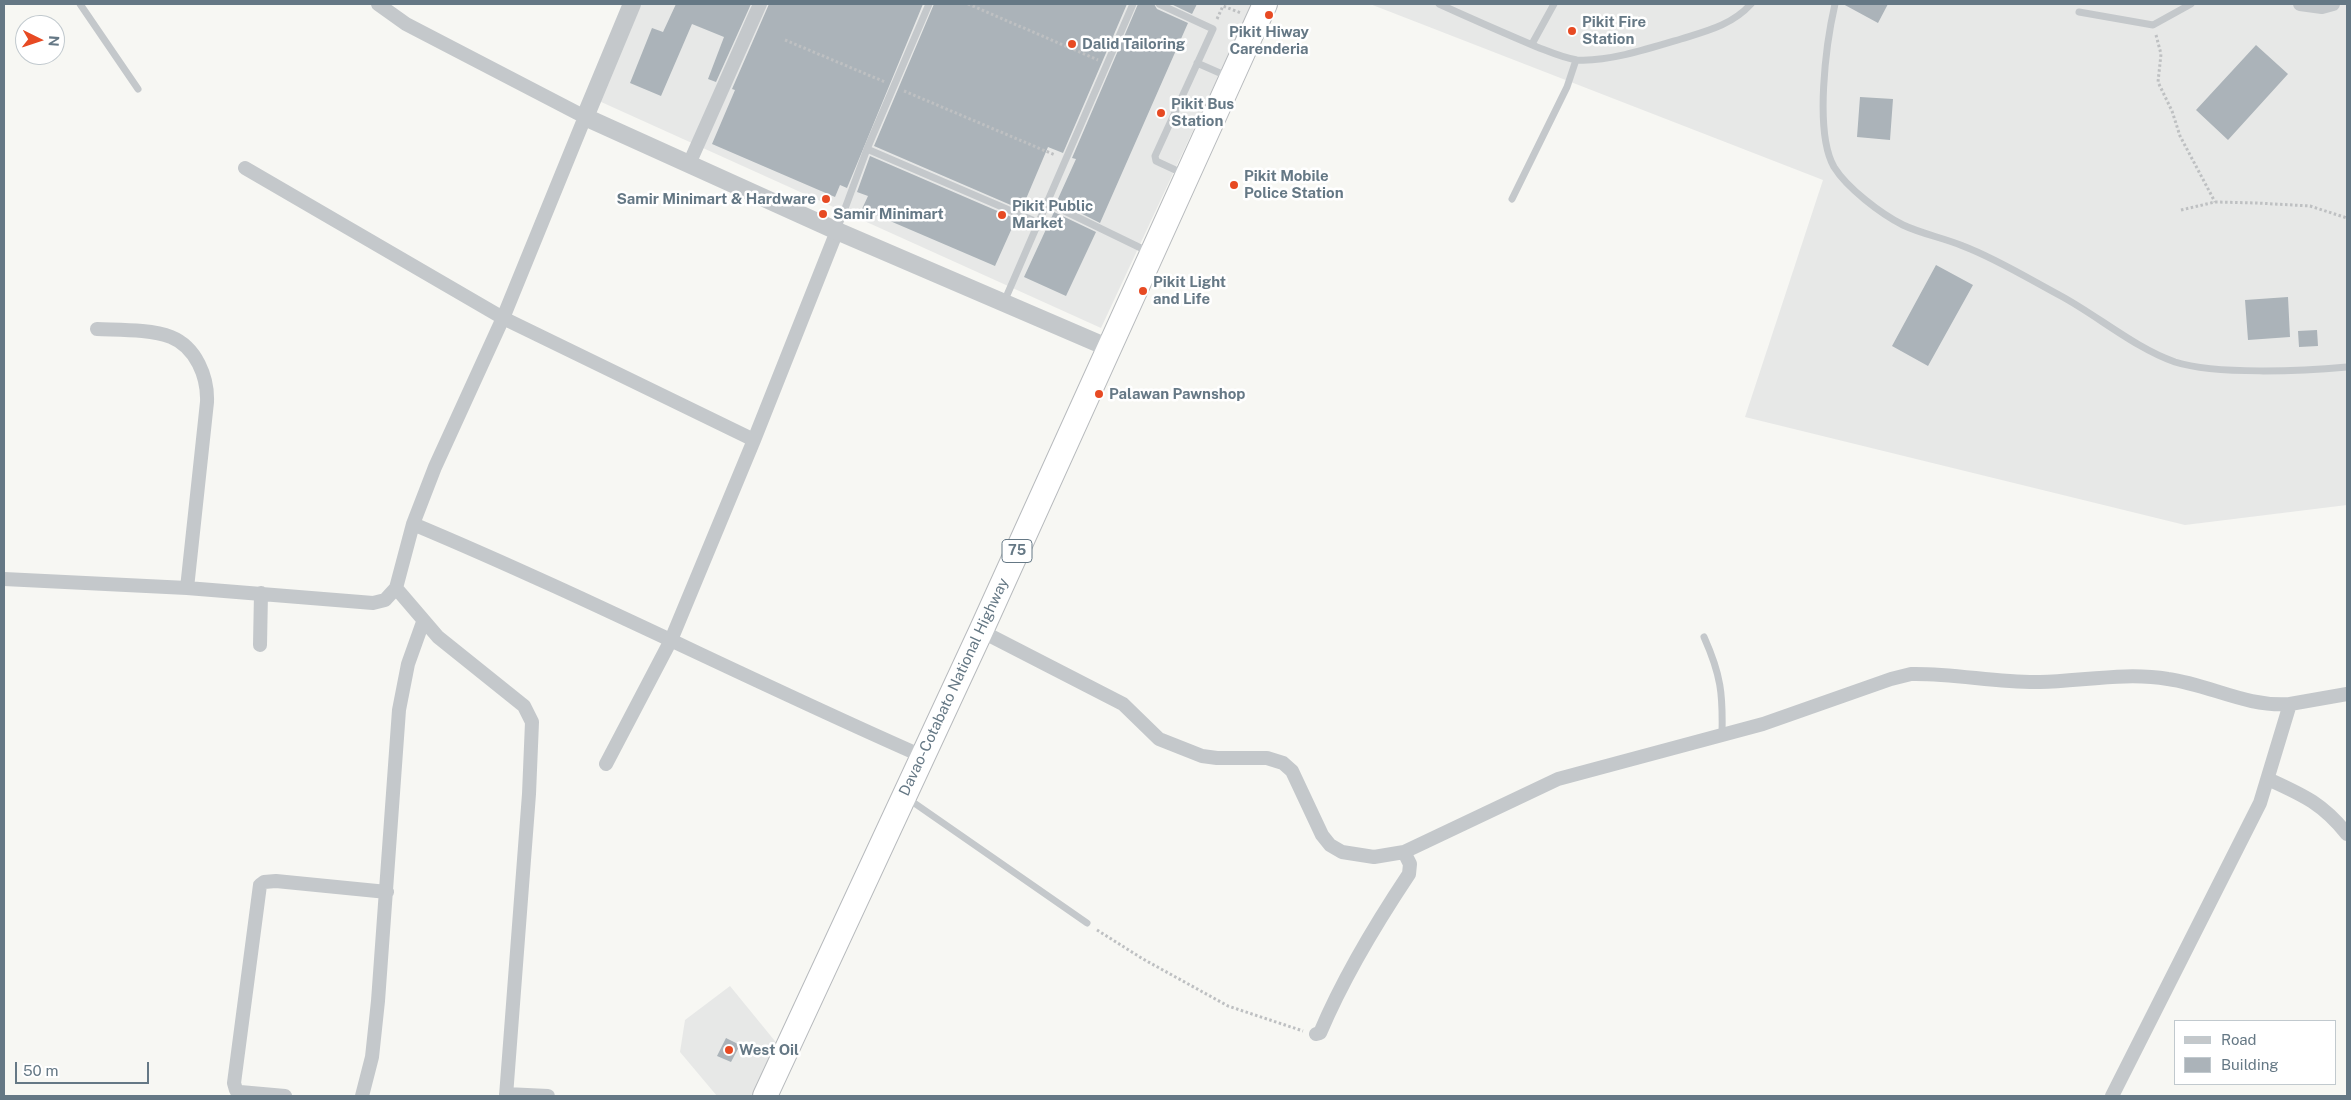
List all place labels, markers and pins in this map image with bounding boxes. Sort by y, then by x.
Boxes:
marker: Pikit Hiway Carenderia [1263,9,1275,21]
place label: Pikit Fire Station [1582,13,1646,48]
place label: Pikit Hiway Carenderia [1229,23,1309,58]
marker: Pikit Fire Station [1566,25,1578,37]
place label: Dalid Tailoring [1082,35,1185,53]
marker: Dalid Tailoring [1066,38,1078,50]
place label: Pikit Bus Station [1171,95,1234,130]
marker: Pikit Bus Station [1155,107,1167,119]
place label: Pikit Mobile Police Station [1244,167,1344,202]
marker: Pikit Mobile Police Station [1228,179,1240,191]
place label: Samir Minimart & Hardware [616,190,816,208]
marker: Samir Minimart & Hardware [820,193,832,205]
place label: Pikit Public Market [1012,197,1093,232]
place label: Samir Minimart [833,205,944,223]
marker: Samir Minimart [817,208,829,220]
marker: Pikit Public Market [996,209,1008,221]
place label: Pikit Light and Life [1153,273,1226,308]
marker: Pikit Light and Life [1137,285,1149,297]
place label: Palawan Pawnshop [1109,385,1245,403]
marker: Palawan Pawnshop [1093,388,1105,400]
place label: West Oil [739,1041,799,1059]
marker: West Oil [723,1044,735,1056]

